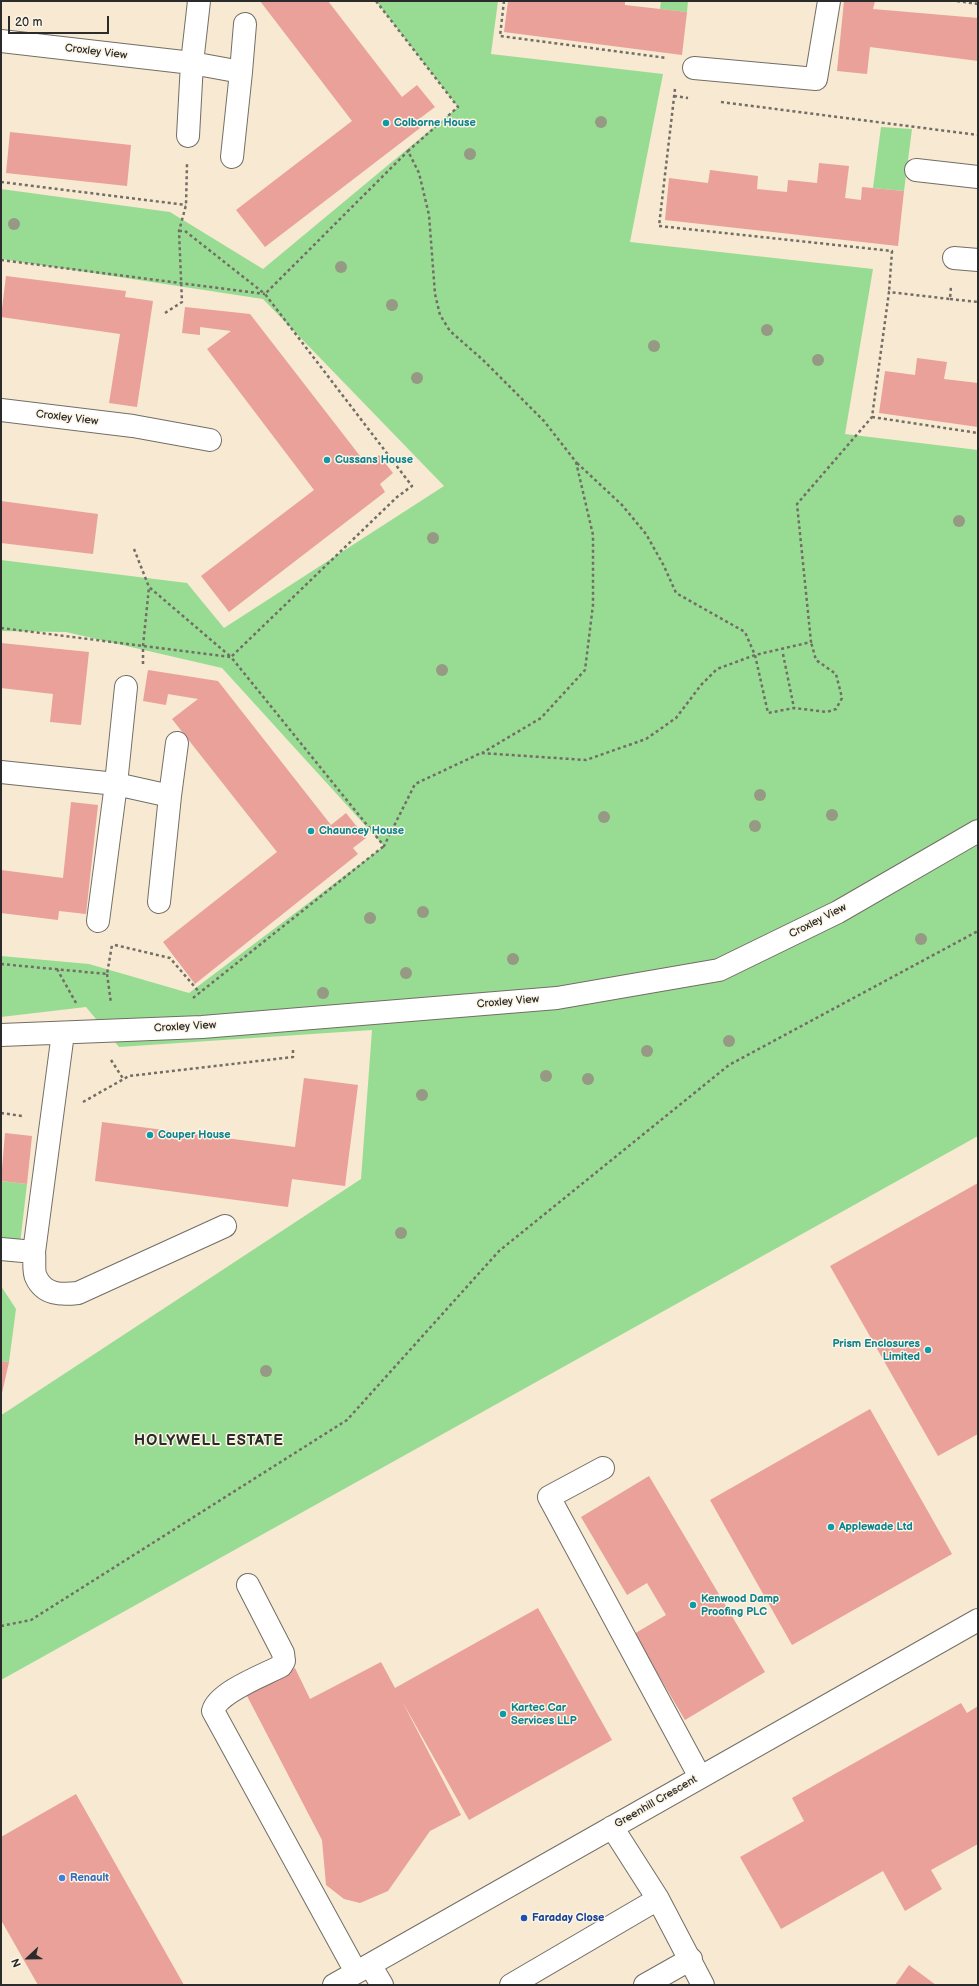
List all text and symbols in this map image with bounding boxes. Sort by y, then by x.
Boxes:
scale bar [10,8,111,34]
text: 20 m [15,15,42,30]
street label: Croxley View [64,42,128,62]
place label: Colborne House [394,116,476,130]
marker: Colborne House [381,118,391,128]
street label: Croxley View [35,408,99,428]
place label: Cussans House [335,453,413,467]
marker: Cussans House [322,455,332,465]
place label: Chauncey House [319,824,404,838]
marker: Chauncey House [306,826,316,836]
street label: Croxley View [787,901,849,941]
street label: Croxley View [476,993,540,1011]
street label: Croxley View [153,1019,217,1035]
place label: Couper House [158,1128,231,1142]
marker: Couper House [145,1130,155,1140]
place label: Prism Enclosures Limited [832,1337,920,1363]
marker: Prism Enclosures Limited [923,1345,933,1355]
district label: HOLYWELL ESTATE [134,1432,284,1450]
place label: Applewade Ltd [839,1520,913,1534]
marker: Applewade Ltd [826,1522,836,1532]
place label: Kenwood Damp Proofing PLC [701,1592,779,1618]
marker: Kenwood Damp Proofing PLC [688,1600,698,1610]
place label: Kartec Car Services LLP [511,1701,577,1727]
marker: Kartec Car Services LLP [498,1709,508,1719]
street label: Greenhill Crescent [612,1773,700,1831]
place label: Renault [70,1871,109,1885]
marker: Renault [57,1873,67,1883]
place label: Faraday Close [532,1911,604,1925]
marker: Faraday Close [519,1913,529,1923]
north arrow [8,1938,48,1978]
text: N [9,1956,24,1969]

